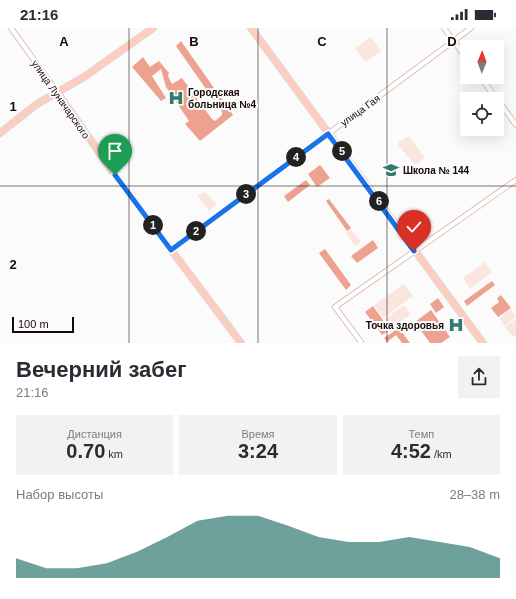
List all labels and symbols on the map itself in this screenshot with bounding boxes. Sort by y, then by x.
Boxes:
text: A [59,34,69,49]
text: B [189,34,199,49]
text: C [317,34,327,49]
text: D [447,34,457,49]
north arrow [460,40,504,84]
street label: улица Луначарского [29,58,92,141]
place label: Городская больница №4 [188,87,256,110]
hospital icon: Городская больница №4 [167,89,185,107]
street label: улица Гая [338,92,382,128]
text: 1 [9,99,17,114]
pin [98,134,132,175]
pin: 5 [332,141,352,161]
pin: 4 [286,147,306,167]
school or university icon: Школа № 144 [382,161,400,179]
place label: Школа № 144 [403,165,470,176]
pin: 3 [236,184,256,204]
pin: 6 [369,191,389,211]
pin [397,210,431,251]
pin: 1 [143,215,163,235]
pin: 2 [186,221,206,241]
text: 2 [9,257,17,272]
scale bar [12,315,74,334]
hospital icon: Точка здоровья [447,316,465,334]
place label: Точка здоровья [366,320,444,331]

